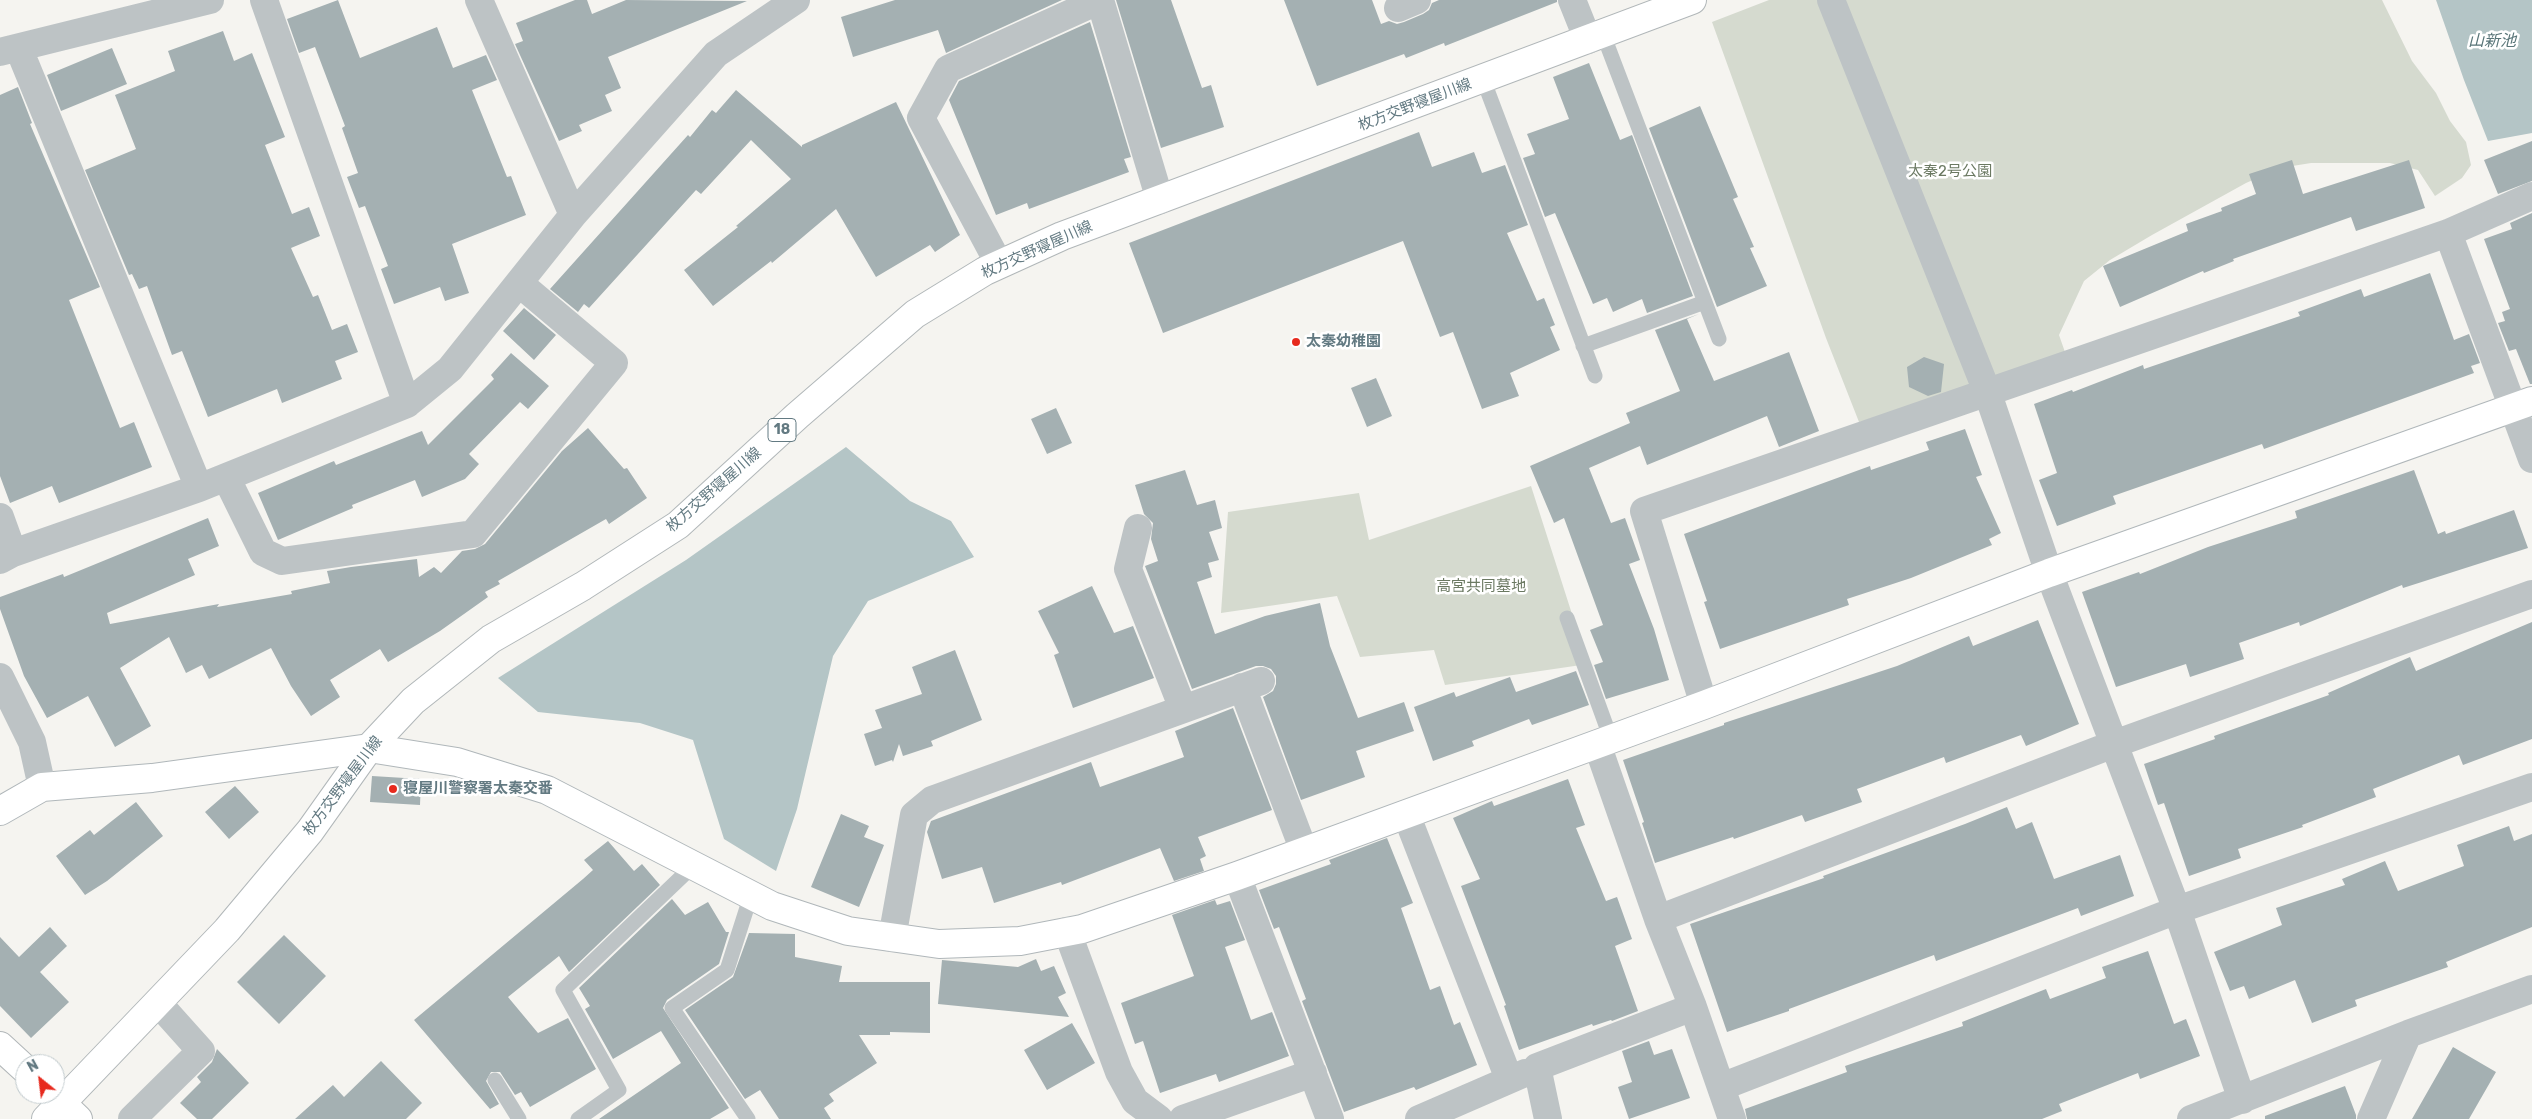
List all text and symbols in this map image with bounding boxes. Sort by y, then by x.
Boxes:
water label: 山新池 [2468,31,2516,51]
street label: 枚方交野寝屋川線 [1356,75,1474,135]
park label: 太秦2号公園 [1908,163,1992,181]
street label: 枚方交野寝屋川線 [979,217,1095,283]
place label: 太秦幼稚園 [1306,333,1381,351]
marker: 太秦幼稚園 [1290,336,1302,348]
road number: 18 [768,418,796,442]
street label: 枚方交野寝屋川線 [663,444,765,536]
park label: 高宮共同墓地 [1436,578,1526,596]
street label: 枚方交野寝屋川線 [300,733,386,839]
place label: 寝屋川警察署太秦交番 [403,780,553,798]
marker: 寝屋川警察署太秦交番 [387,783,399,795]
north arrow [15,1054,65,1104]
text: N [24,1056,41,1076]

